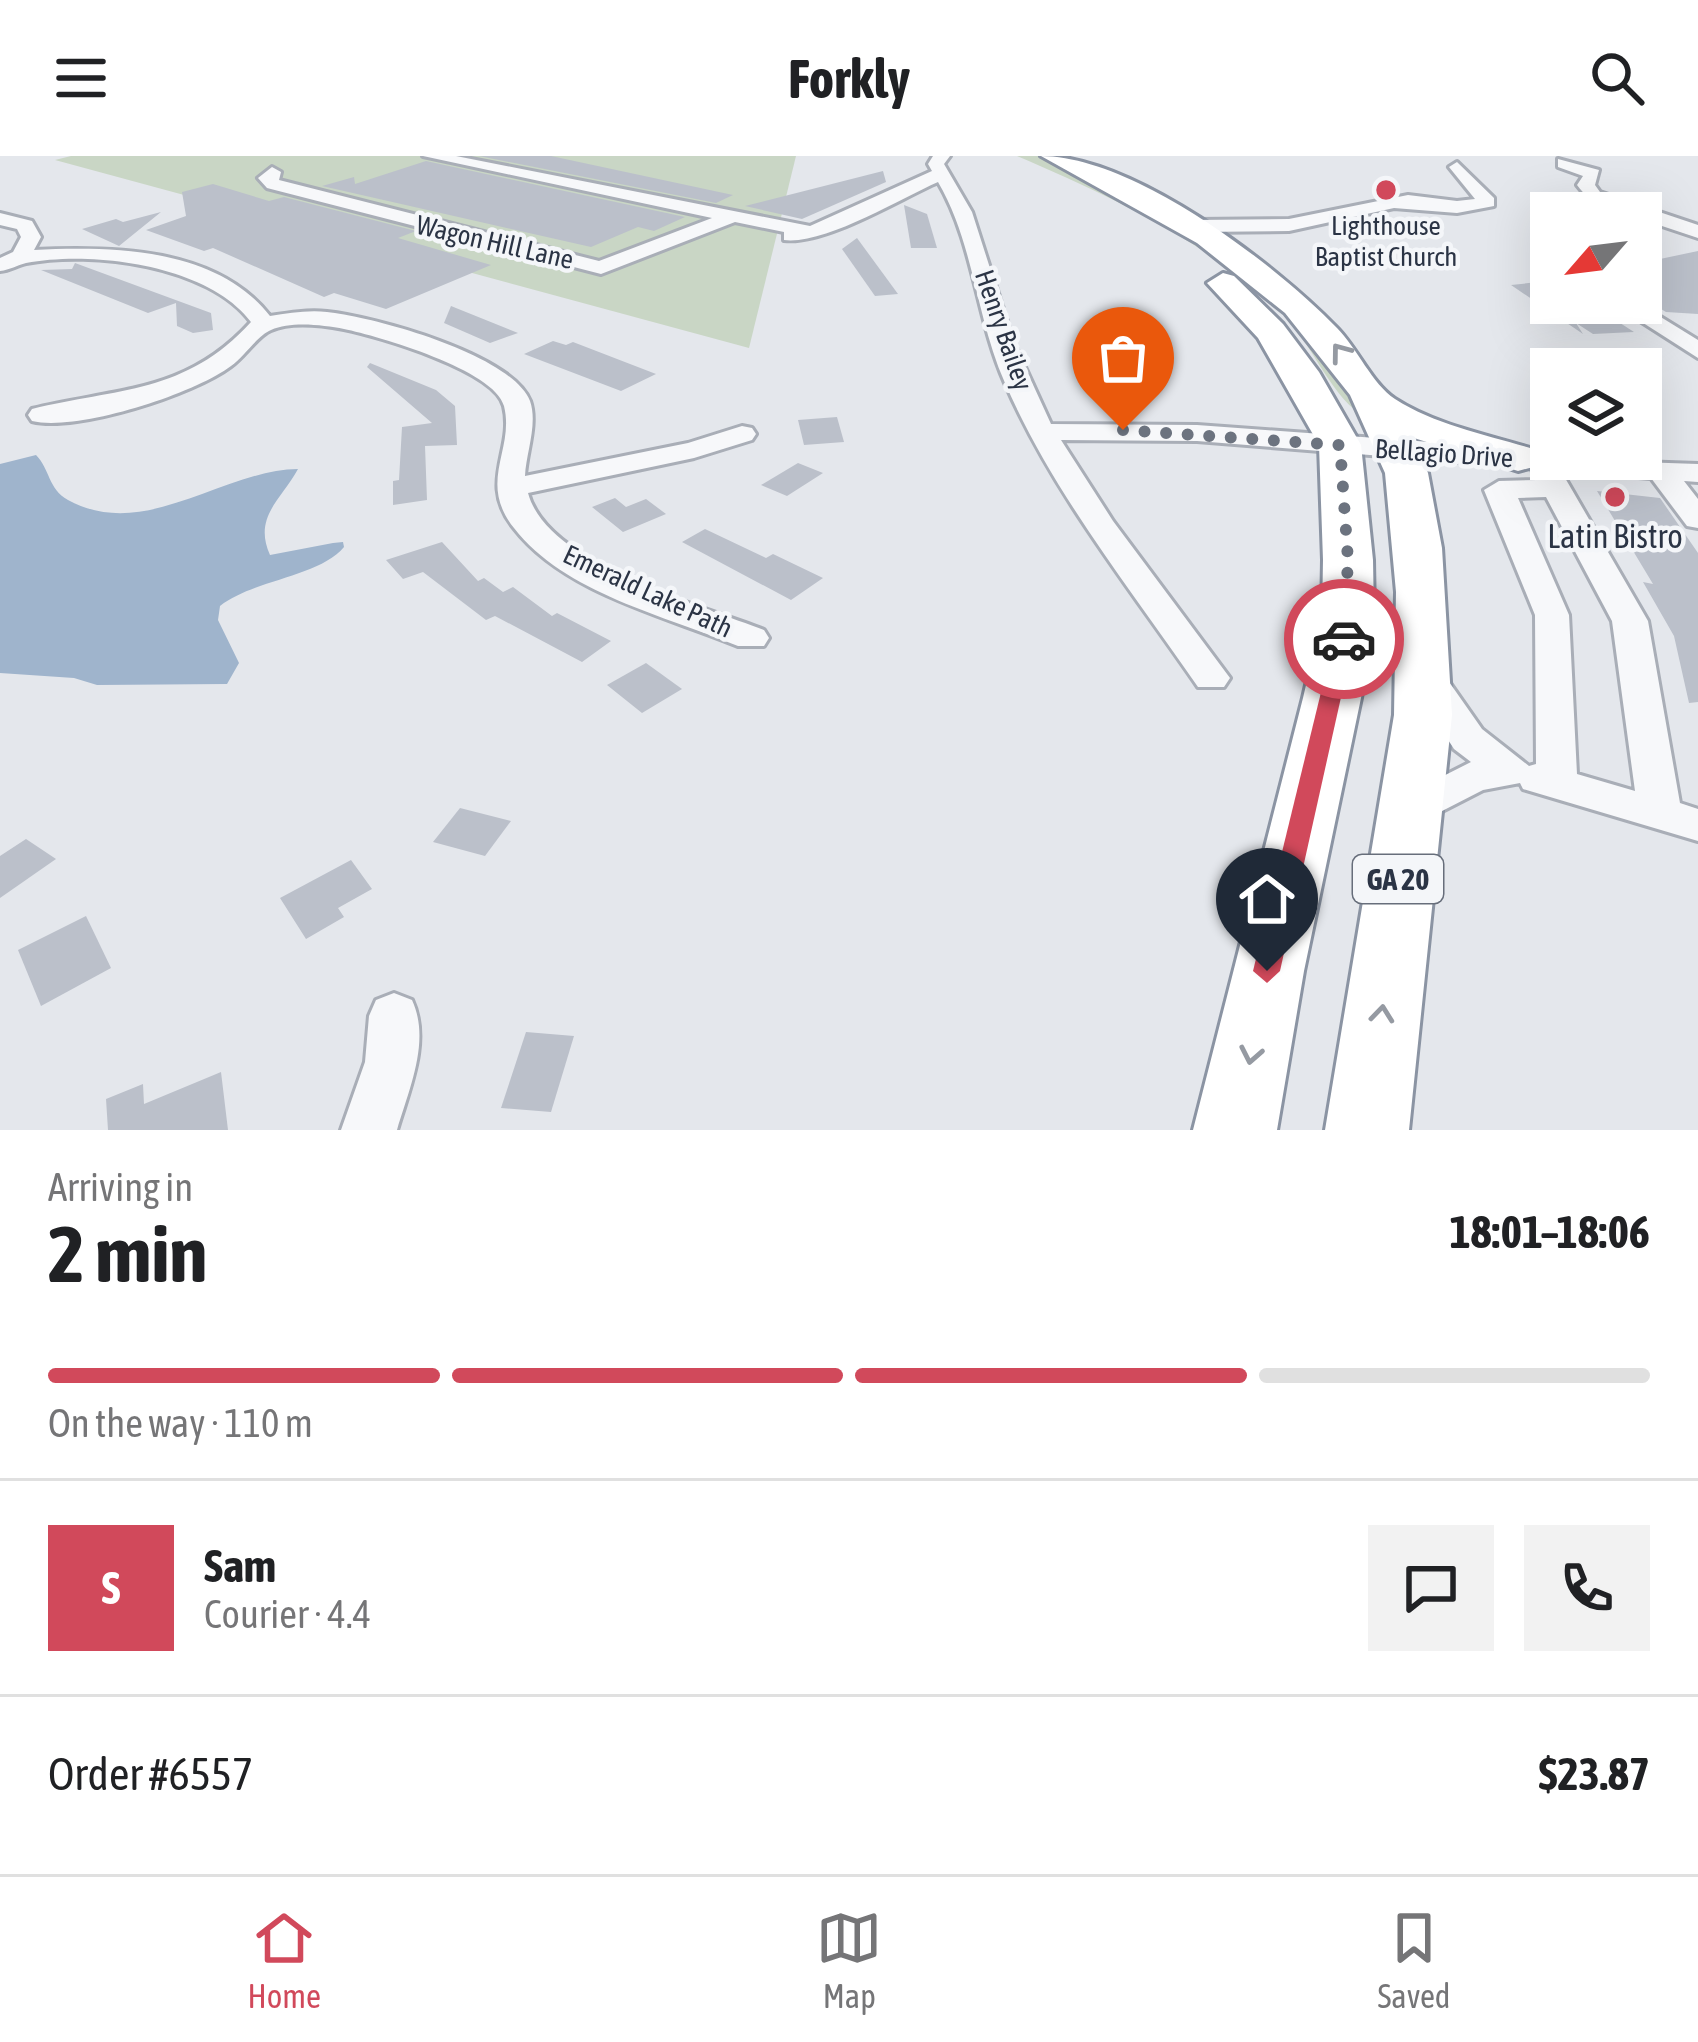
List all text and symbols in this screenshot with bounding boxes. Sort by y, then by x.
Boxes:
icon: menu [48,45,114,111]
icon: search [1584,45,1650,111]
text: Forkly [788,48,910,109]
marker: Lighthouse Baptist Church [1373,177,1399,203]
north arrow [1530,192,1662,324]
map controls [1530,192,1662,480]
street label: Wagon Hill Lane [413,209,577,275]
place label: Lighthouse Baptist Church [1315,210,1457,272]
street label: Henry Bailey [969,266,1039,394]
pin [1072,307,1174,430]
icon: bag [1090,325,1156,391]
one-way arrow [1333,344,1355,365]
button: layers [1530,348,1662,480]
street label: Bellagio Drive [1374,433,1514,473]
marker: Latin Bistro [1602,484,1628,510]
place label: Latin Bistro [1547,517,1683,555]
street label: Emerald Lake Path [559,538,737,644]
courier [1284,579,1404,699]
icon: car [1311,606,1377,672]
pin [1216,848,1318,971]
road number: GA 20 [1353,855,1443,903]
icon: home [1234,866,1300,932]
one-way arrow [1368,1004,1394,1024]
one-way arrow [1239,1044,1265,1064]
text: Arriving in [48,1165,193,1209]
text: 18:01–18:06 [1449,1206,1650,1258]
text: 2 min [48,1209,207,1299]
text: On the way · 110 m [48,1401,313,1445]
button: chat [1368,1525,1494,1651]
button: phone [1524,1525,1650,1651]
text: Sam [204,1540,276,1592]
text: S [102,1562,120,1614]
text: Courier · 4.4 [204,1592,371,1636]
text: Order #6557 [48,1748,253,1800]
text: $23.87 [1538,1748,1650,1800]
tab: Home [248,1905,321,2015]
tab: Map [816,1905,882,2015]
tab: Saved [1377,1905,1450,2015]

